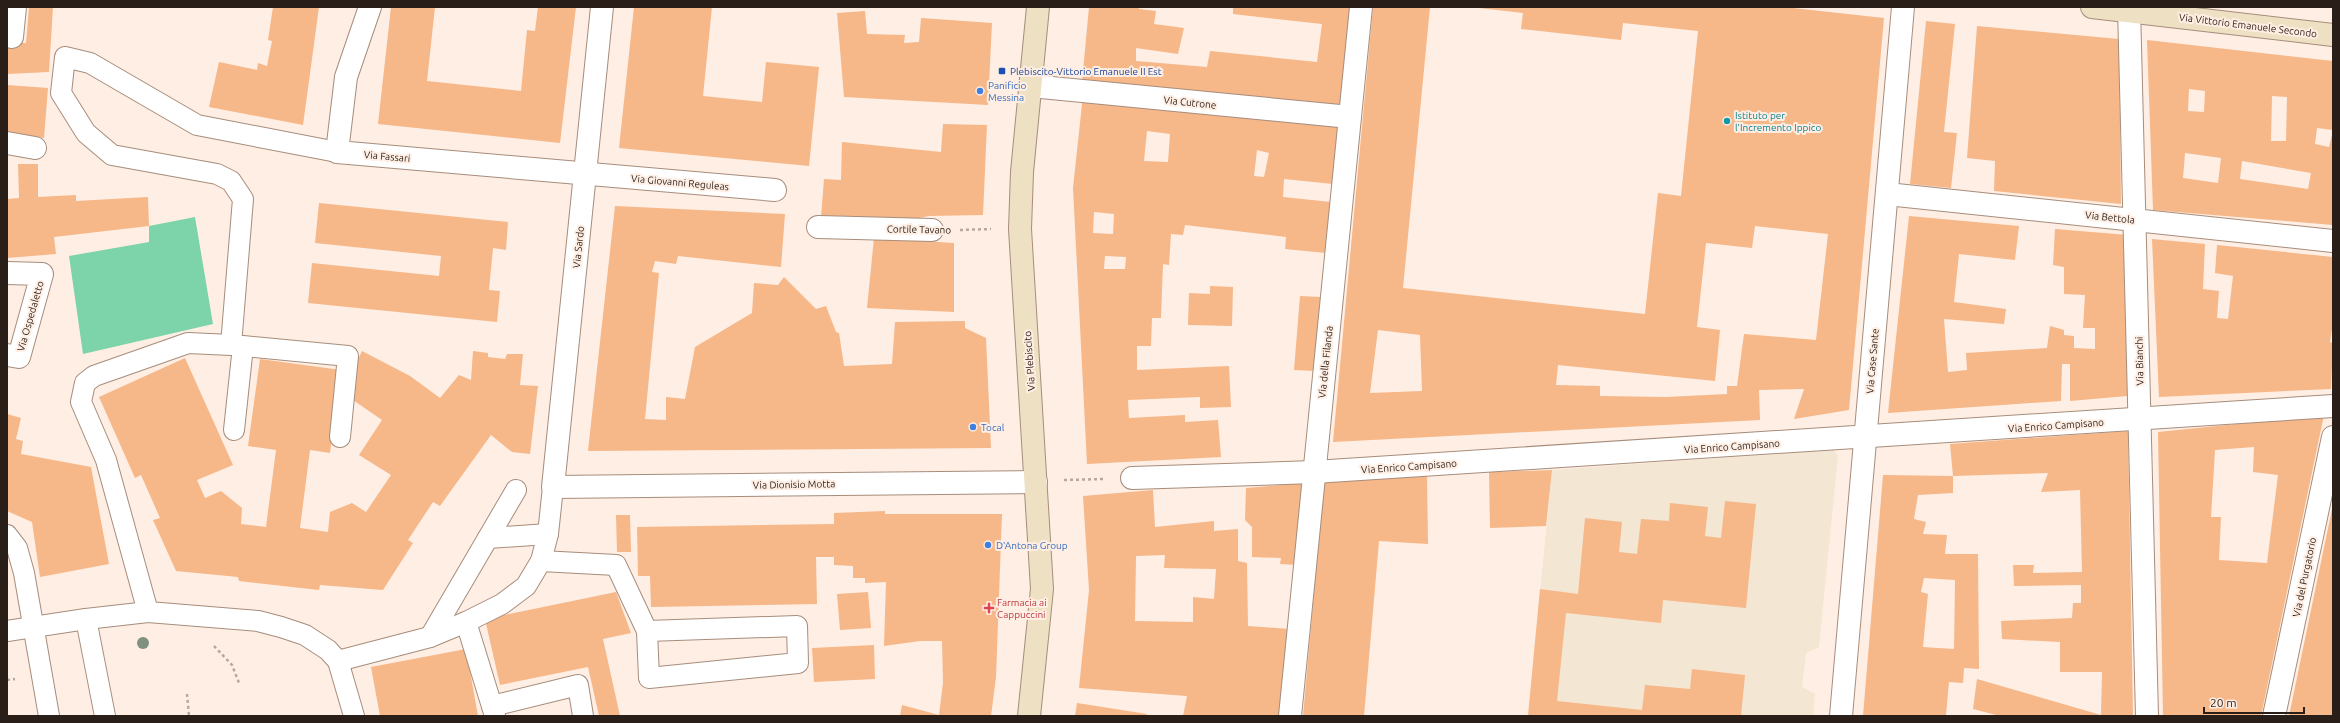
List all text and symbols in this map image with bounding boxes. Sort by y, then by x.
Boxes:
street label: Via Vittorio Emanuele Secondo [2178,12,2318,39]
marker: Plebiscito-Vittorio Emanuele II Est [997,66,1007,76]
place label: Plebiscito-Vittorio Emanuele II Est [1010,66,1162,77]
place label: Panificio Messina [988,80,1026,103]
marker: Panificio Messina [975,86,985,96]
street label: Via Cutrone [1163,94,1217,111]
place label: Istituto per l'Incremento Ippico [1735,110,1821,133]
marker: Istituto per l'Incremento Ippico [1722,116,1732,126]
street label: Via Fassari [363,149,411,164]
street label: Via Giovanni Reguleas [630,173,729,192]
street label: Via Bettola [2085,209,2135,226]
street label: Cortile Tavano [887,223,951,236]
street label: Via Sardo [571,225,586,269]
street label: Via Ospedaletto [15,279,46,353]
street label: Via della Filanda [1316,325,1335,399]
street label: Via Case Sante [1864,328,1881,394]
street label: Via Plebiscito [1022,330,1037,391]
street label: Via Bianchi [2134,336,2145,386]
street label: Via Enrico Campisano [2008,417,2104,434]
marker: Tocal [968,422,978,432]
place label: Tocal [981,422,1005,433]
street label: Via Enrico Campisano [1684,438,1780,455]
street label: Via Enrico Campisano [1361,458,1457,475]
street label: Via Dionisio Motta [753,478,835,491]
street label: Via del Purgatorio [2291,536,2318,618]
marker: D'Antona Group [983,540,993,550]
place label: D'Antona Group [996,540,1068,551]
place label: Farmacia ai Cappuccini [997,597,1047,620]
marker: Farmacia ai Cappuccini [984,603,994,613]
scale bar [2204,689,2304,715]
text: 20 m [2210,696,2237,709]

